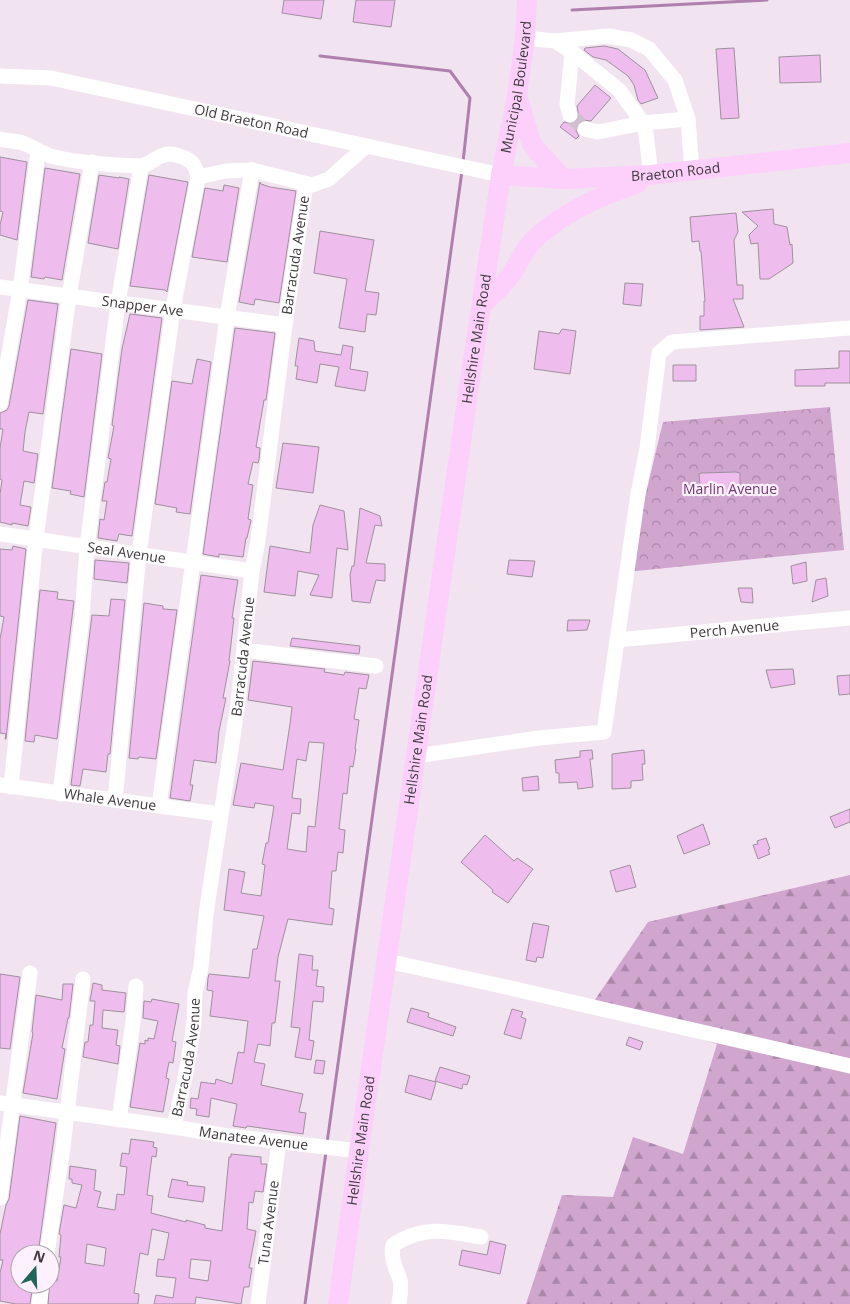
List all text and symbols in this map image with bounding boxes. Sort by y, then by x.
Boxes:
street label: Municipal Boulevard [496,21,535,155]
street label: Old Braeton Road [193,99,310,142]
street label: Braeton Road [631,157,721,185]
street label: Barracuda Avenue [277,194,313,316]
street label: Hellshire Main Road [457,273,495,405]
street label: Snapper Ave [101,291,185,320]
park label: Marlin Avenue [683,479,777,498]
street label: Seal Avenue [86,537,167,567]
street label: Barracuda Avenue [226,596,258,718]
street label: Perch Avenue [689,615,780,642]
street label: Hellshire Main Road [399,673,436,806]
street label: Whale Avenue [63,784,158,815]
street label: Barracuda Avenue [167,997,204,1118]
street label: Hellshire Main Road [342,1074,379,1207]
street label: Manatee Avenue [198,1121,309,1154]
street label: Tuna Avenue [253,1179,283,1266]
north arrow [10,1244,60,1294]
text: N [31,1245,48,1267]

